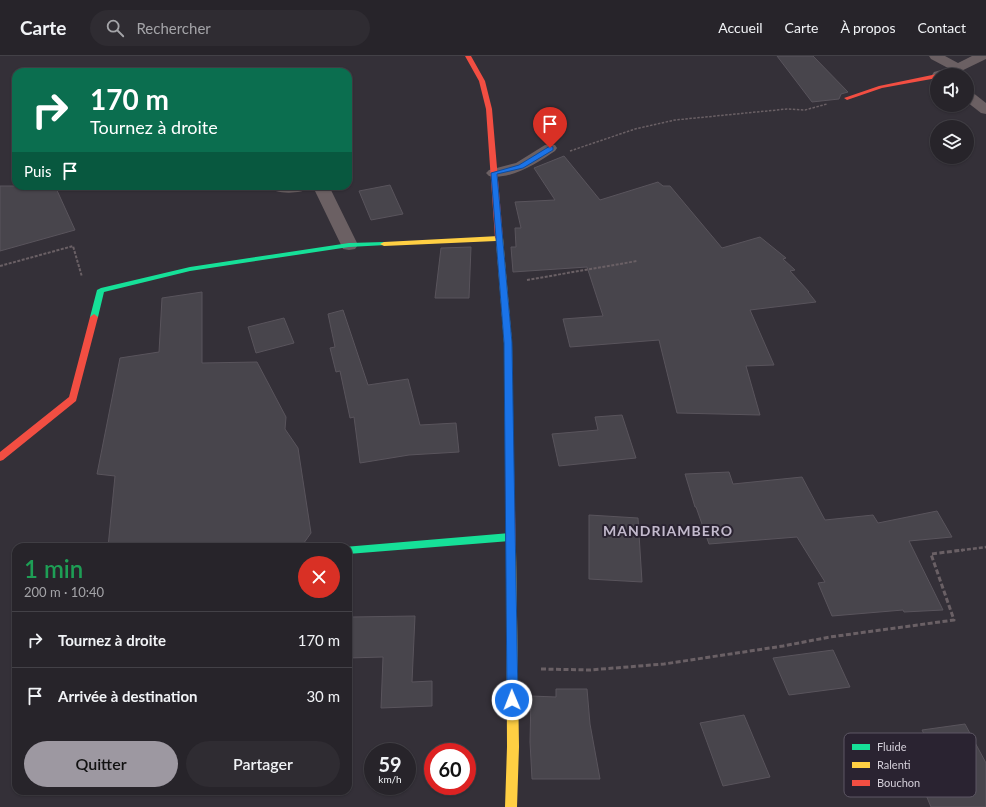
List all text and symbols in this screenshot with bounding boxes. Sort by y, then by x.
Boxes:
search box [90,10,370,46]
text: Carte [20,16,66,39]
icon: search [104,17,126,39]
text: Rechercher [136,19,211,37]
text: Accueil [718,19,763,36]
text: Carte [785,19,818,36]
text: À propos [840,19,895,36]
text: Contact [917,19,966,36]
map controls [930,68,974,164]
button: sound [930,68,974,112]
text: 170 m [90,82,169,116]
icon: right [24,84,76,136]
pin [533,107,567,148]
icon: arrive [539,113,561,135]
text: Tournez à droite [90,116,218,138]
button: layers [930,120,974,164]
icon: arrive [59,160,81,182]
text: Puis [24,162,51,180]
district label: MANDRIAMBERO [603,522,733,539]
text: 1 min [24,554,83,583]
button: close [298,556,340,598]
text: 200 m · 10:40 [24,584,104,600]
icon: right [24,629,46,651]
text: Tournez à droite [58,631,166,649]
text: 170 m [298,631,340,649]
position arrow [491,679,533,721]
icon: arrive [24,685,46,707]
text: Arrivée à destination [58,687,197,705]
text: 30 m [306,687,340,705]
legend [844,733,976,797]
text: Fluide [877,740,907,753]
button: Quitter [24,741,178,787]
button: Partager [186,741,340,787]
speed limit sign: 60 [424,743,476,795]
text: 59 [378,752,402,776]
text: Ralenti [877,758,911,771]
text: km/h [378,773,402,785]
text: Bouchon [877,776,920,789]

